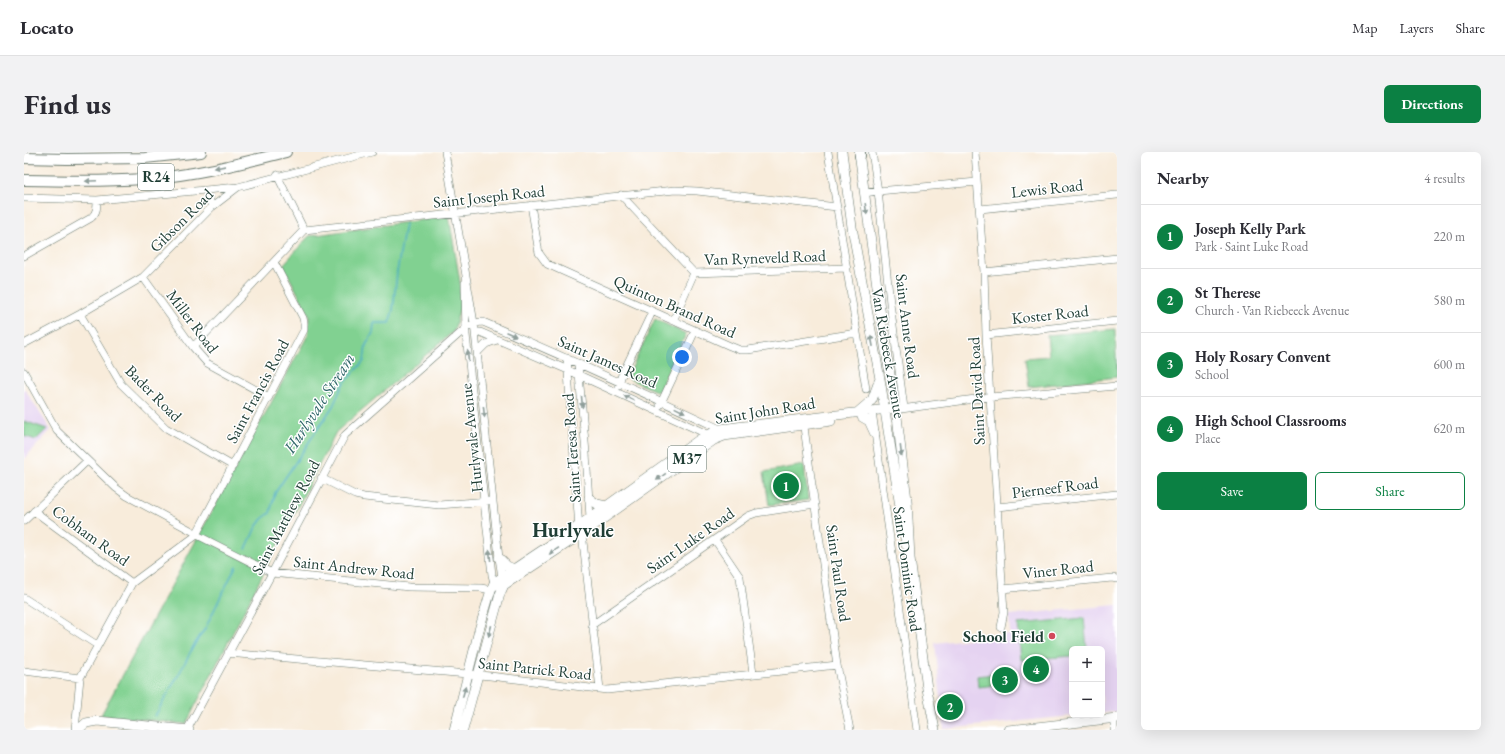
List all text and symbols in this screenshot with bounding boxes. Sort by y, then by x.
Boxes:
text: Locato [20,15,74,40]
text: Map [1352,19,1377,37]
text: Layers [1399,19,1434,37]
text: Share [1456,19,1485,37]
button: Directions [1384,85,1481,123]
text: Find us [24,86,111,122]
road number: R24 [138,164,174,190]
one-way arrow [214,165,227,171]
text: Nearby [1157,167,1209,189]
text: 4 results [1424,170,1465,187]
street label: Lewis Road [1010,174,1085,203]
one-way arrow [85,177,97,184]
street label: Saint Joseph Road [432,180,547,213]
street label: Gibson Road [145,183,218,257]
one-way arrow [863,203,869,215]
text: Joseph Kelly Park [1195,219,1306,238]
text: 1 [1167,228,1173,245]
text: 220 m [1434,228,1465,245]
text: Park · Saint Luke Road [1195,238,1308,255]
street label: Van Ryneveld Road [704,245,827,270]
street label: Quinton Brand Road [610,270,740,343]
street label: Saint Anne Road [891,273,924,381]
text: St Therese [1195,283,1261,302]
street label: Miller Road [162,285,224,358]
street label: Van Riebeeck Avenue [867,286,910,420]
text: 2 [1167,292,1173,309]
text: 580 m [1434,292,1465,309]
street label: Koster Road [1011,300,1090,329]
text: Church · Van Riebeeck Avenue [1195,302,1349,319]
street label: Saint James Road [555,330,662,393]
one-way arrow [505,331,517,337]
street label: Saint Francis Road [221,335,294,447]
one-way arrow [869,335,875,347]
street label: Saint David Road [963,335,990,446]
your location [672,347,692,367]
text: Holy Rosary Convent [1195,347,1331,366]
water label: Hurlyvale Stream [278,349,360,458]
one-way arrow [465,350,472,362]
text: 3 [1167,356,1173,373]
text: 600 m [1434,356,1465,373]
street label: Bader Road [121,360,187,427]
text: School [1195,366,1229,383]
street label: Hurlyvale Avenue [455,382,488,494]
street label: Saint Teresa Road [557,392,586,503]
street label: Saint John Road [714,392,817,429]
one-way arrow [624,395,635,401]
one-way arrow [578,396,585,408]
one-way arrow [480,406,487,418]
one-way arrow [675,407,686,413]
text: High School Classrooms [1195,411,1347,430]
text: 4 [1167,420,1173,437]
text: 620 m [1434,420,1465,437]
text: Place [1195,430,1221,447]
one-way arrow [898,445,904,457]
road number: M37 [668,446,706,472]
street label: Saint Matthew Road [246,455,325,578]
pin: 1 [773,471,799,501]
street label: Pierneef Road [1011,472,1100,503]
button: Save [1157,472,1307,510]
button: Share [1315,472,1465,510]
one-way arrow [656,473,666,481]
street label: Cobham Road [48,500,134,571]
street label: Saint Luke Road [642,502,739,578]
street label: Saint Dominic Road [888,505,927,634]
district label: Hurlyvale [532,517,614,543]
street label: Saint Paul Road [821,523,856,624]
one-way arrow [549,548,560,555]
one-way arrow [486,549,493,561]
street label: Saint Andrew Road [293,551,416,584]
street label: Viner Road [1022,555,1095,584]
one-way arrow [487,626,493,638]
place label: School Field [963,626,1044,647]
marker: School Field [1047,631,1057,641]
map controls [1069,646,1105,718]
button: + [1069,646,1105,682]
street label: Saint Patrick Road [477,652,594,685]
pin: 4 [1023,654,1049,684]
pin: 3 [992,665,1018,695]
button: − [1069,682,1105,718]
one-way arrow [461,686,467,698]
pin: 2 [937,692,963,722]

